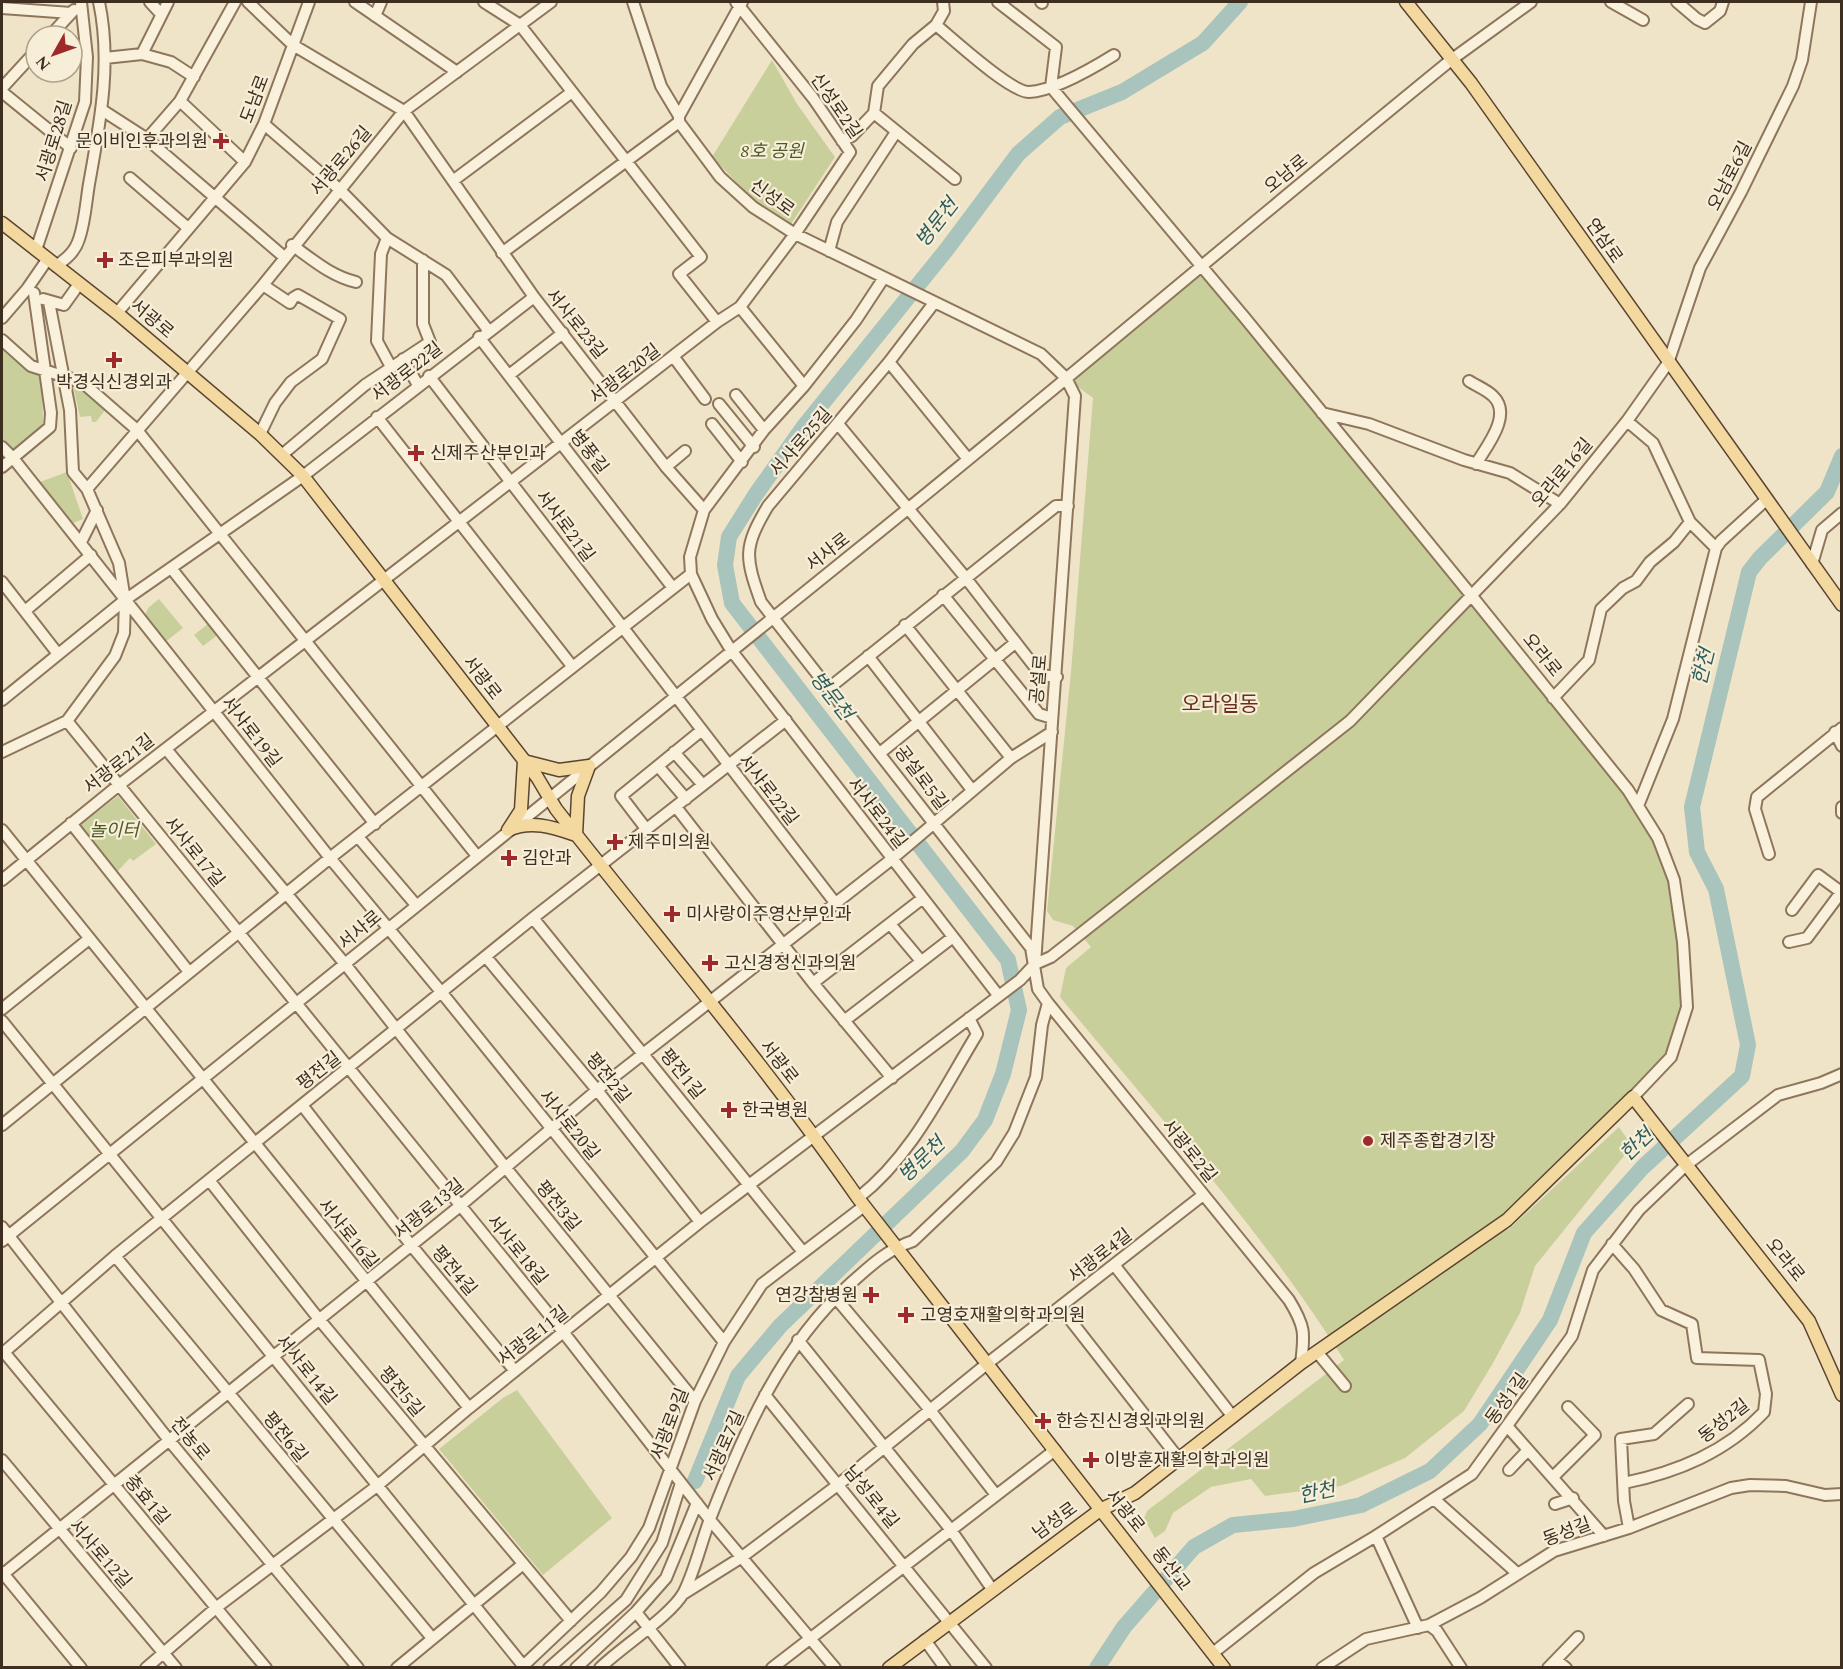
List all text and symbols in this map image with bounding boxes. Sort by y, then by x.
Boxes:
north arrow [24,24,84,84]
text: N [30,50,57,76]
street label: 신성로2길 [803,67,869,145]
street label: 도남로 [233,71,277,127]
street label: 서광로28길 [29,97,79,185]
street label: 서광로26길 [304,120,378,202]
place label: 문이비인후과의원 [76,128,208,155]
marker: 문이비인후과의원 [212,132,230,150]
street label: 오남로6길 [1701,136,1759,216]
park label: 8호 공원 [741,138,805,165]
street label: 오남로 [1258,148,1314,200]
street label: 신성로 [744,172,800,224]
water label: 병문천 [908,190,967,254]
street label: 연삼로 [1579,213,1629,269]
place label: 조은피부과의원 [118,247,234,274]
marker: 조은피부과의원 [96,251,114,269]
street label: 서사로23길 [539,283,613,365]
street label: 서광로 [124,293,180,345]
street label: 서광로22길 [365,335,449,409]
street label: 서광로20길 [583,337,667,411]
marker: 박경식신경외과 [105,351,123,369]
place label: 박경식신경외과 [56,369,172,396]
street label: 서사로25길 [763,401,839,483]
street label: 병풍길 [563,424,615,480]
street label: 오라로16길 [1525,432,1599,514]
place label: 신제주산부인과 [430,440,546,467]
marker: 신제주산부인과 [407,444,425,462]
street label: 서사로21길 [529,484,601,568]
street label: 서사로 [800,526,856,578]
street label: 오라로 [1516,627,1568,683]
water label: 한천 [1685,643,1724,688]
street label: 서광로 [456,650,508,706]
street label: 공설로 [1023,653,1055,705]
water label: 병문천 [802,665,861,729]
district label: 오라일동 [1181,689,1259,721]
street label: 서사로19길 [214,690,288,774]
street label: 서광로21길 [77,727,161,801]
street label: 공설로5길 [888,740,954,816]
street label: 서사로22길 [731,748,805,832]
street label: 서사로24길 [840,771,914,855]
street label: 서사로17길 [157,811,231,893]
park label: 놀이터 [89,817,141,844]
place label: 제주미의원 [628,829,711,856]
marker: 제주미의원 [606,833,624,851]
place label: 김안과 [522,845,572,872]
marker: 김안과 [500,849,518,867]
place label: 미사랑이주영산부인과 [686,901,852,928]
street label: 서사로 [332,904,388,956]
marker: 미사랑이주영산부인과 [663,905,681,923]
place label: 고신경정신과의원 [724,950,856,977]
marker: 고신경정신과의원 [701,954,719,972]
street label: 서광로 [753,1034,805,1090]
street label: 평전1길 [653,1043,711,1105]
street label: 평전길 [291,1045,347,1097]
street label: 평전2길 [579,1047,637,1109]
street label: 서사로20길 [532,1084,606,1166]
place label: 한국병원 [742,1097,808,1124]
marker: 한국병원 [720,1101,738,1119]
street label: 서광로2길 [1155,1113,1223,1189]
water label: 한천 [1613,1120,1663,1169]
water label: 병문천 [892,1128,954,1190]
place label: 제주종합경기장 [1380,1128,1496,1155]
marker: 제주종합경기장 [1361,1134,1375,1148]
street label: 서광로13길 [388,1172,470,1246]
street label: 평전3길 [529,1175,587,1237]
street label: 서사로16길 [311,1193,385,1275]
street label: 서사로18길 [480,1209,554,1291]
street label: 서광로4길 [1062,1222,1138,1290]
street label: 오라로 [1759,1232,1811,1288]
street label: 평전4길 [425,1240,483,1302]
place label: 연강참병원 [775,1282,858,1309]
marker: 연강참병원 [862,1286,880,1304]
street label: 서광로11길 [491,1299,575,1373]
place label: 고영호재활의학과의원 [920,1302,1086,1329]
marker: 고영호재활의학과의원 [897,1306,915,1324]
street label: 서사로14길 [269,1329,343,1411]
street label: 평전5길 [372,1361,430,1423]
street label: 동성1길 [1479,1367,1535,1431]
street label: 서광로9길 [644,1384,696,1464]
street label: 동성2길 [1693,1392,1755,1450]
street label: 평전6길 [256,1406,314,1468]
street label: 서광로7길 [696,1406,752,1486]
place label: 한승진신경외과의원 [1056,1408,1205,1435]
street label: 전농로 [164,1411,216,1467]
marker: 한승진신경외과의원 [1034,1412,1052,1430]
place label: 이방훈재활의학과의원 [1104,1447,1270,1474]
marker: 이방훈재활의학과의원 [1082,1451,1100,1469]
street label: 남성로4길 [837,1459,905,1535]
street label: 충효1길 [118,1469,176,1531]
water label: 한천 [1296,1474,1341,1511]
street label: 서광로 [1099,1483,1151,1539]
street label: 남성로 [1027,1495,1083,1547]
street label: 동성길 [1539,1510,1595,1554]
street label: 서사로12길 [62,1513,138,1595]
street label: 동산교 [1145,1541,1197,1597]

